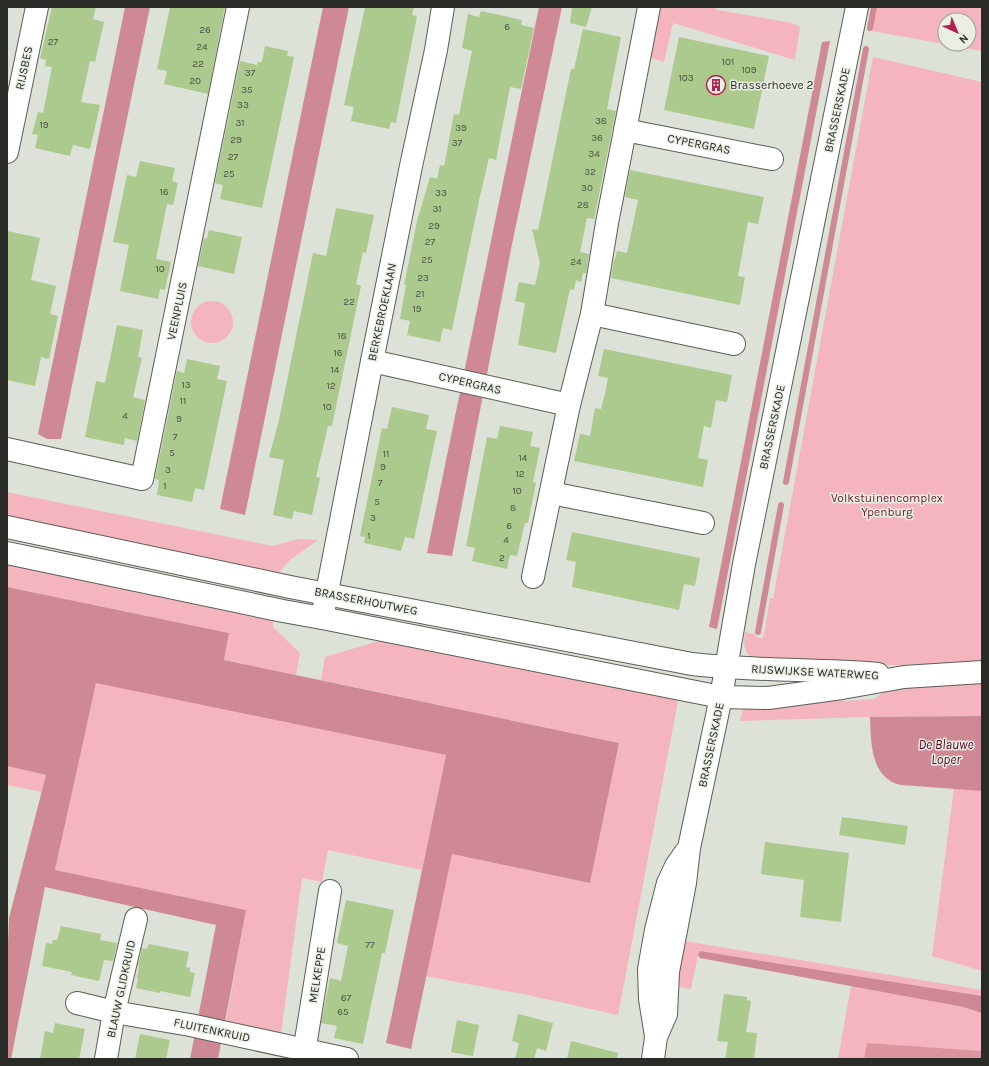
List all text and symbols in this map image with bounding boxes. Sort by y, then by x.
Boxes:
north arrow [937,12,977,52]
house number: 6 [504,21,510,33]
house number: 26 [199,24,211,36]
text: N [956,31,971,46]
house number: 27 [48,36,59,48]
house number: 24 [196,41,208,53]
street label: RIJSBES [13,45,35,91]
house number: 101 [722,56,734,68]
house number: 22 [192,58,204,70]
house number: 109 [741,64,757,76]
street label: BRASSERSKADE [821,66,853,154]
house number: 37 [245,67,256,79]
house number: 103 [678,72,694,84]
building icon: Brasserhoeve 2 [705,74,727,96]
house number: 20 [189,75,201,87]
place label: Brasserhoeve 2 [730,78,814,92]
house number: 35 [241,84,253,96]
house number: 33 [237,99,249,111]
house number: 38 [595,115,607,127]
house number: 31 [235,117,245,129]
house number: 19 [39,119,49,131]
house number: 39 [455,122,467,134]
street label: CYPERGRAS [666,131,732,157]
house number: 36 [591,132,603,144]
house number: 29 [230,134,242,146]
house number: 37 [452,137,463,149]
house number: 34 [588,148,600,160]
house number: 27 [228,151,239,163]
house number: 32 [584,166,596,178]
house number: 25 [223,168,235,180]
house number: 30 [581,182,593,194]
house number: 16 [159,186,169,198]
house number: 33 [435,187,447,199]
house number: 28 [577,199,589,211]
house number: 31 [432,203,442,215]
house number: 29 [428,220,440,232]
house number: 27 [425,236,436,248]
house number: 25 [421,254,433,266]
house number: 24 [570,256,582,268]
street label: BERKEBROEKLAAN [365,262,399,362]
house number: 10 [155,263,165,275]
house number: 23 [417,272,429,284]
street label: VEENPLUIS [164,281,190,341]
house number: 21 [415,288,425,300]
house number: 22 [343,296,355,308]
house number: 19 [412,303,422,315]
house number: 18 [337,330,347,342]
house number: 16 [333,347,343,359]
house number: 14 [331,364,340,376]
street label: CYPERGRAS [437,369,503,397]
house number: 13 [181,379,191,391]
house number: 12 [326,380,336,392]
street label: BRASSERSKADE [756,383,788,471]
house number: 11 [180,395,186,407]
house number: 10 [322,401,332,413]
house number: 4 [122,410,128,422]
house number: 9 [176,413,182,425]
house number: 7 [173,431,178,443]
house number: 5 [169,447,175,459]
house number: 11 [383,448,389,460]
house number: 14 [519,452,528,464]
house number: 9 [380,461,386,473]
house number: 3 [165,464,171,476]
house number: 12 [515,468,525,480]
house number: 7 [378,477,383,489]
house number: 1 [163,480,167,492]
house number: 10 [512,485,522,497]
park label: Volkstuinencomplex Ypenburg [831,491,943,519]
house number: 5 [374,496,380,508]
house number: 8 [510,502,516,514]
house number: 3 [370,512,376,524]
house number: 6 [506,520,512,532]
house number: 1 [367,530,371,542]
house number: 4 [503,534,509,546]
house number: 2 [499,552,505,564]
street label: BRASSERHOUTWEG [313,584,419,618]
street label: RIJSWIJKSE WATERWEG [751,662,879,682]
street label: BRASSERSKADE [695,701,727,789]
water label: De Blauwe Loper [918,737,974,767]
street label: BLAUW GLIDKRUID [104,939,138,1039]
house number: 77 [365,939,375,951]
street label: MELKEPPE [306,946,328,1004]
house number: 67 [341,992,352,1004]
house number: 65 [337,1006,349,1018]
street label: FLUITENKRUID [172,1015,252,1045]

